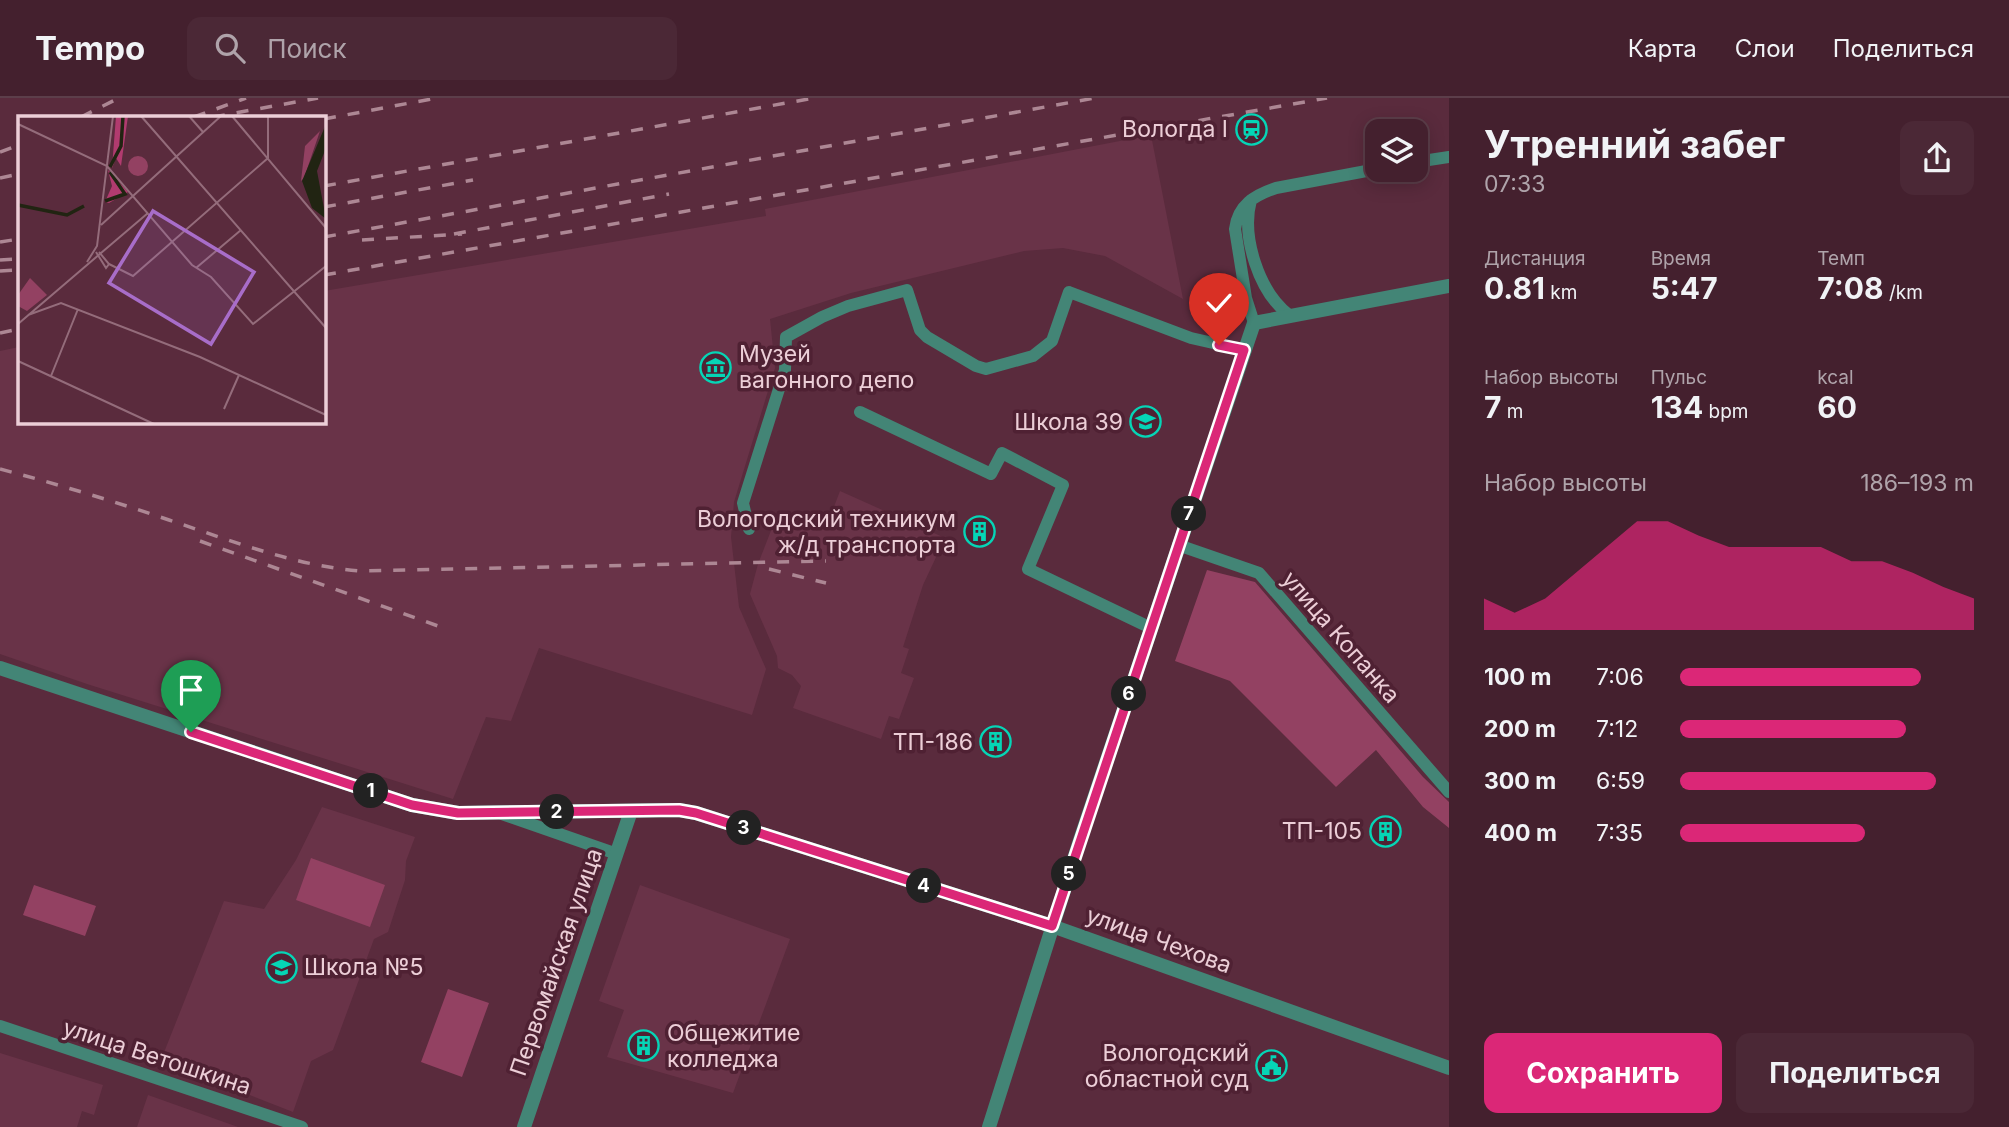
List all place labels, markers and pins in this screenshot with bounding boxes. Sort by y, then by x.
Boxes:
station icon: Вологда I [1234,112,1268,146]
place label: Вологда I [1122,115,1228,143]
pin [1189,273,1249,345]
place label: Музей вагонного депо [739,340,914,394]
museum icon: Музей вагонного депо [699,350,733,384]
school or university icon: Школа 39 [1129,405,1163,439]
place label: Школа 39 [1014,408,1123,436]
pin: 7 [1172,496,1206,532]
place label: Вологодский техникум ж/д транспорта [697,505,956,559]
building icon: Вологодский техникум ж/д транспорта [962,515,996,549]
pin [161,660,221,732]
pin: 6 [1112,676,1146,712]
building icon: ТП-186 [979,725,1013,759]
place label: ТП-186 [893,728,973,756]
pin: 1 [354,774,388,808]
pin: 2 [540,794,574,830]
pin: 3 [726,810,762,846]
building icon: ТП-105 [1368,814,1402,848]
place label: ТП-105 [1282,817,1362,845]
pin: 5 [1052,856,1086,892]
pin: 4 [906,868,942,904]
school or university icon: Школа №5 [264,950,298,984]
place label: Школа №5 [304,953,423,981]
place label: Общежитие колледжа [667,1019,800,1073]
building icon: Общежитие колледжа [627,1029,661,1063]
place label: Вологодский областной суд [1085,1039,1249,1093]
public building icon: Вологодский областной суд [1255,1049,1289,1083]

